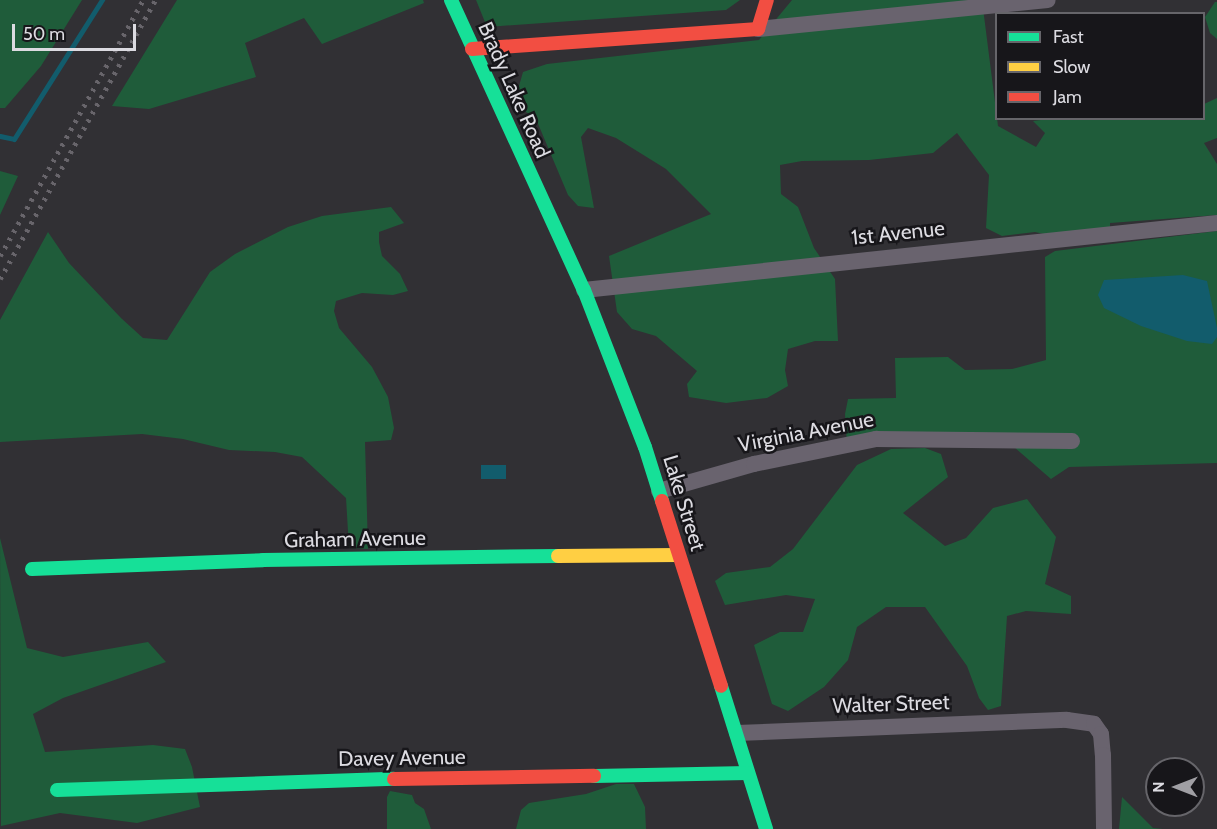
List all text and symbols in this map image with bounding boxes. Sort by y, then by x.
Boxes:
scale bar [15,12,140,50]
legend [995,12,1205,120]
street label: Brady Lake Road [473,18,555,162]
text: 50 m [23,23,65,45]
text: Fast [1053,26,1084,48]
text: Slow [1053,56,1090,78]
text: Jam [1053,86,1082,108]
street label: 1st Avenue [850,216,946,250]
street label: Virginia Avenue [736,407,876,457]
street label: Lake Street [657,452,711,554]
street label: Graham Avenue [284,525,426,553]
street label: Walter Street [832,689,950,719]
street label: Davey Avenue [338,744,466,772]
north arrow [1145,757,1205,817]
text: N [1149,781,1168,793]

